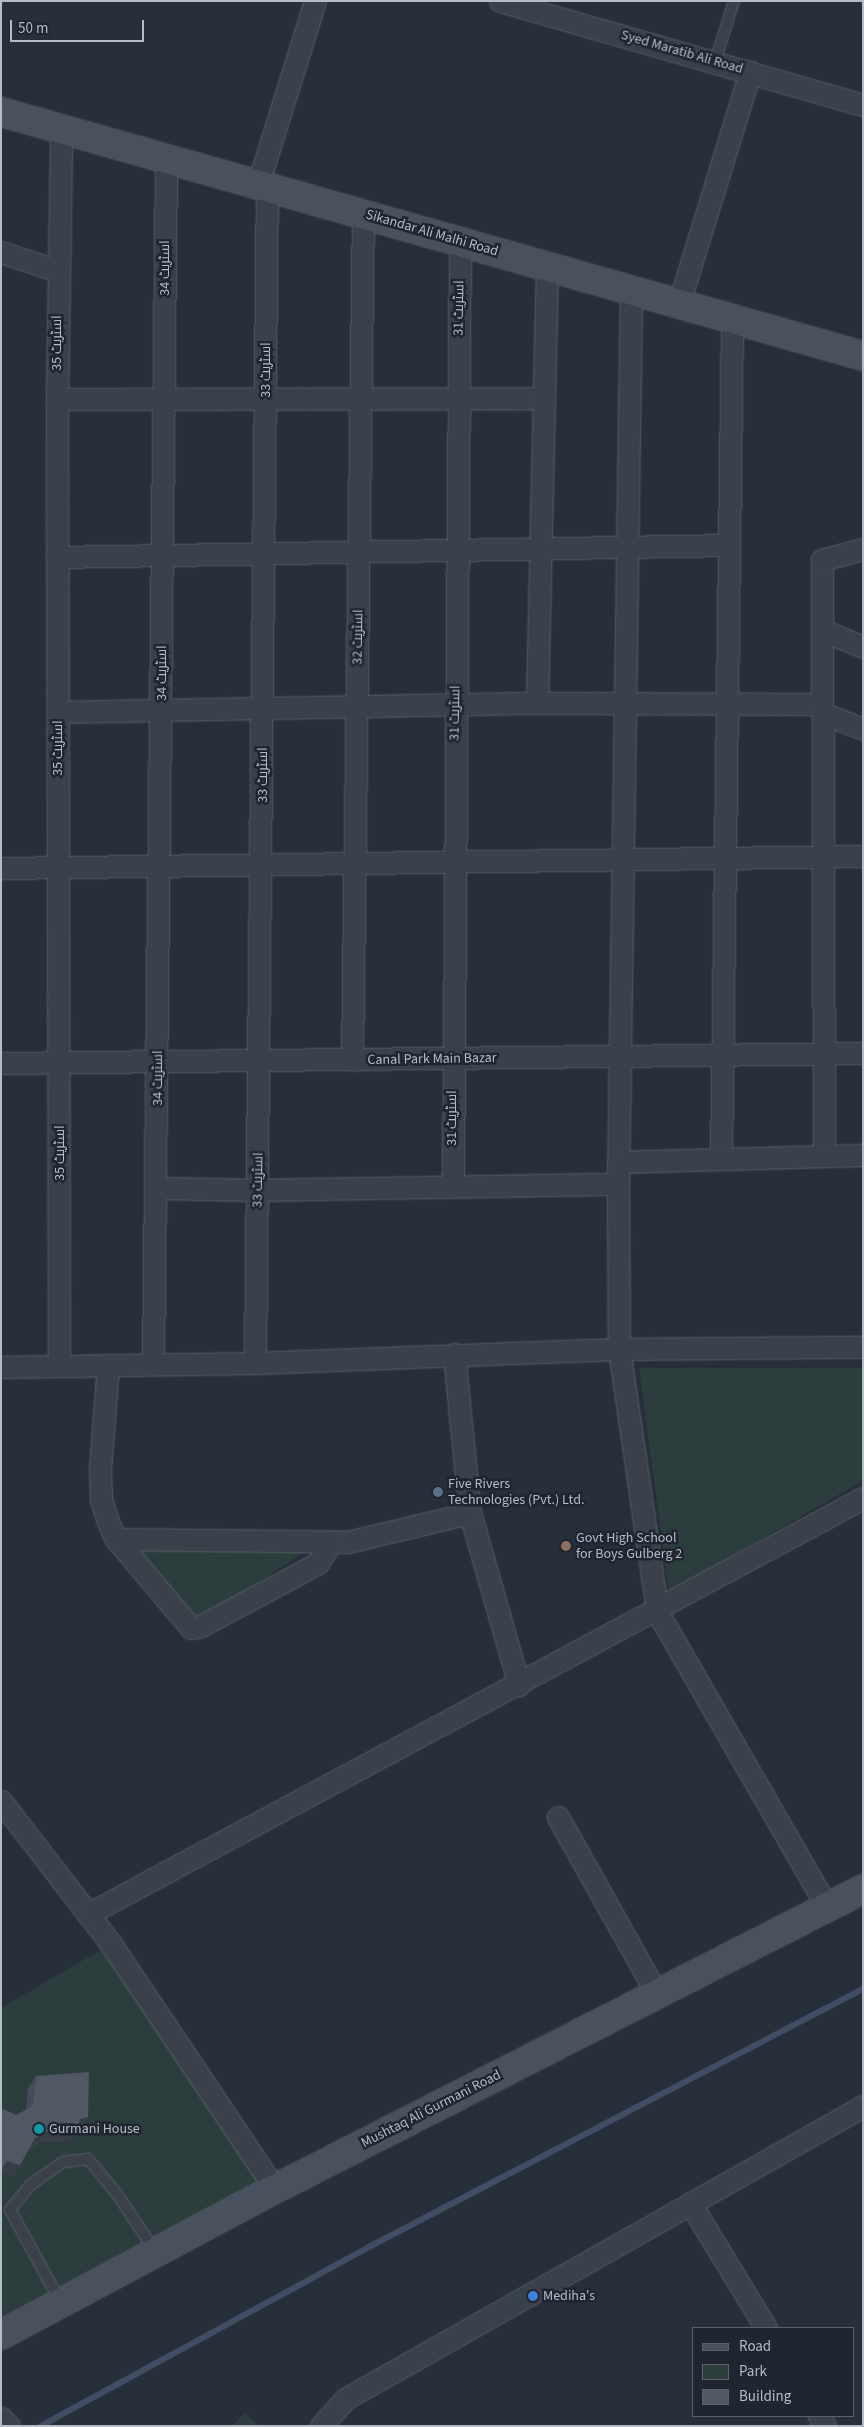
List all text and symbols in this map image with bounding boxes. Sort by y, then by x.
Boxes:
scale bar [12,10,146,42]
text: 50 m [18,18,48,39]
street label: Syed Maratib Ali Road [619,27,745,77]
street label: Sikandar Ali Malhi Road [364,206,500,260]
street label: اسٹریٹ 34 [157,240,173,296]
street label: اسٹریٹ 31 [450,280,468,336]
street label: اسٹریٹ 35 [49,315,65,371]
street label: اسٹریٹ 33 [258,342,274,398]
street label: اسٹریٹ 32 [349,609,367,665]
street label: اسٹریٹ 34 [154,645,170,701]
street label: اسٹریٹ 31 [446,685,464,741]
street label: اسٹریٹ 35 [50,720,66,776]
street label: اسٹریٹ 33 [255,747,271,803]
street label: Canal Park Main Bazar [367,1049,497,1069]
street label: اسٹریٹ 34 [150,1050,166,1106]
street label: اسٹریٹ 31 [444,1090,460,1146]
street label: اسٹریٹ 35 [52,1125,68,1181]
street label: اسٹریٹ 33 [249,1152,267,1208]
place label: Five Rivers Technologies (Pvt.) Ltd. [448,1476,584,1508]
marker: Five Rivers Technologies (Pvt.) Ltd. [432,1486,444,1498]
place label: Govt High School for Boys Gulberg 2 [576,1530,682,1562]
marker: Govt High School for Boys Gulberg 2 [560,1540,572,1552]
street label: Mushtaq Ali Gurmani Road [358,2066,504,2152]
place label: Gurmani House [49,2121,140,2137]
marker: Gurmani House [33,2123,45,2135]
place label: Mediha's [543,2288,595,2304]
marker: Mediha's [527,2290,539,2302]
legend [692,2327,854,2417]
text: Road [739,2336,771,2357]
text: Park [739,2361,767,2382]
text: Building [739,2386,791,2407]

